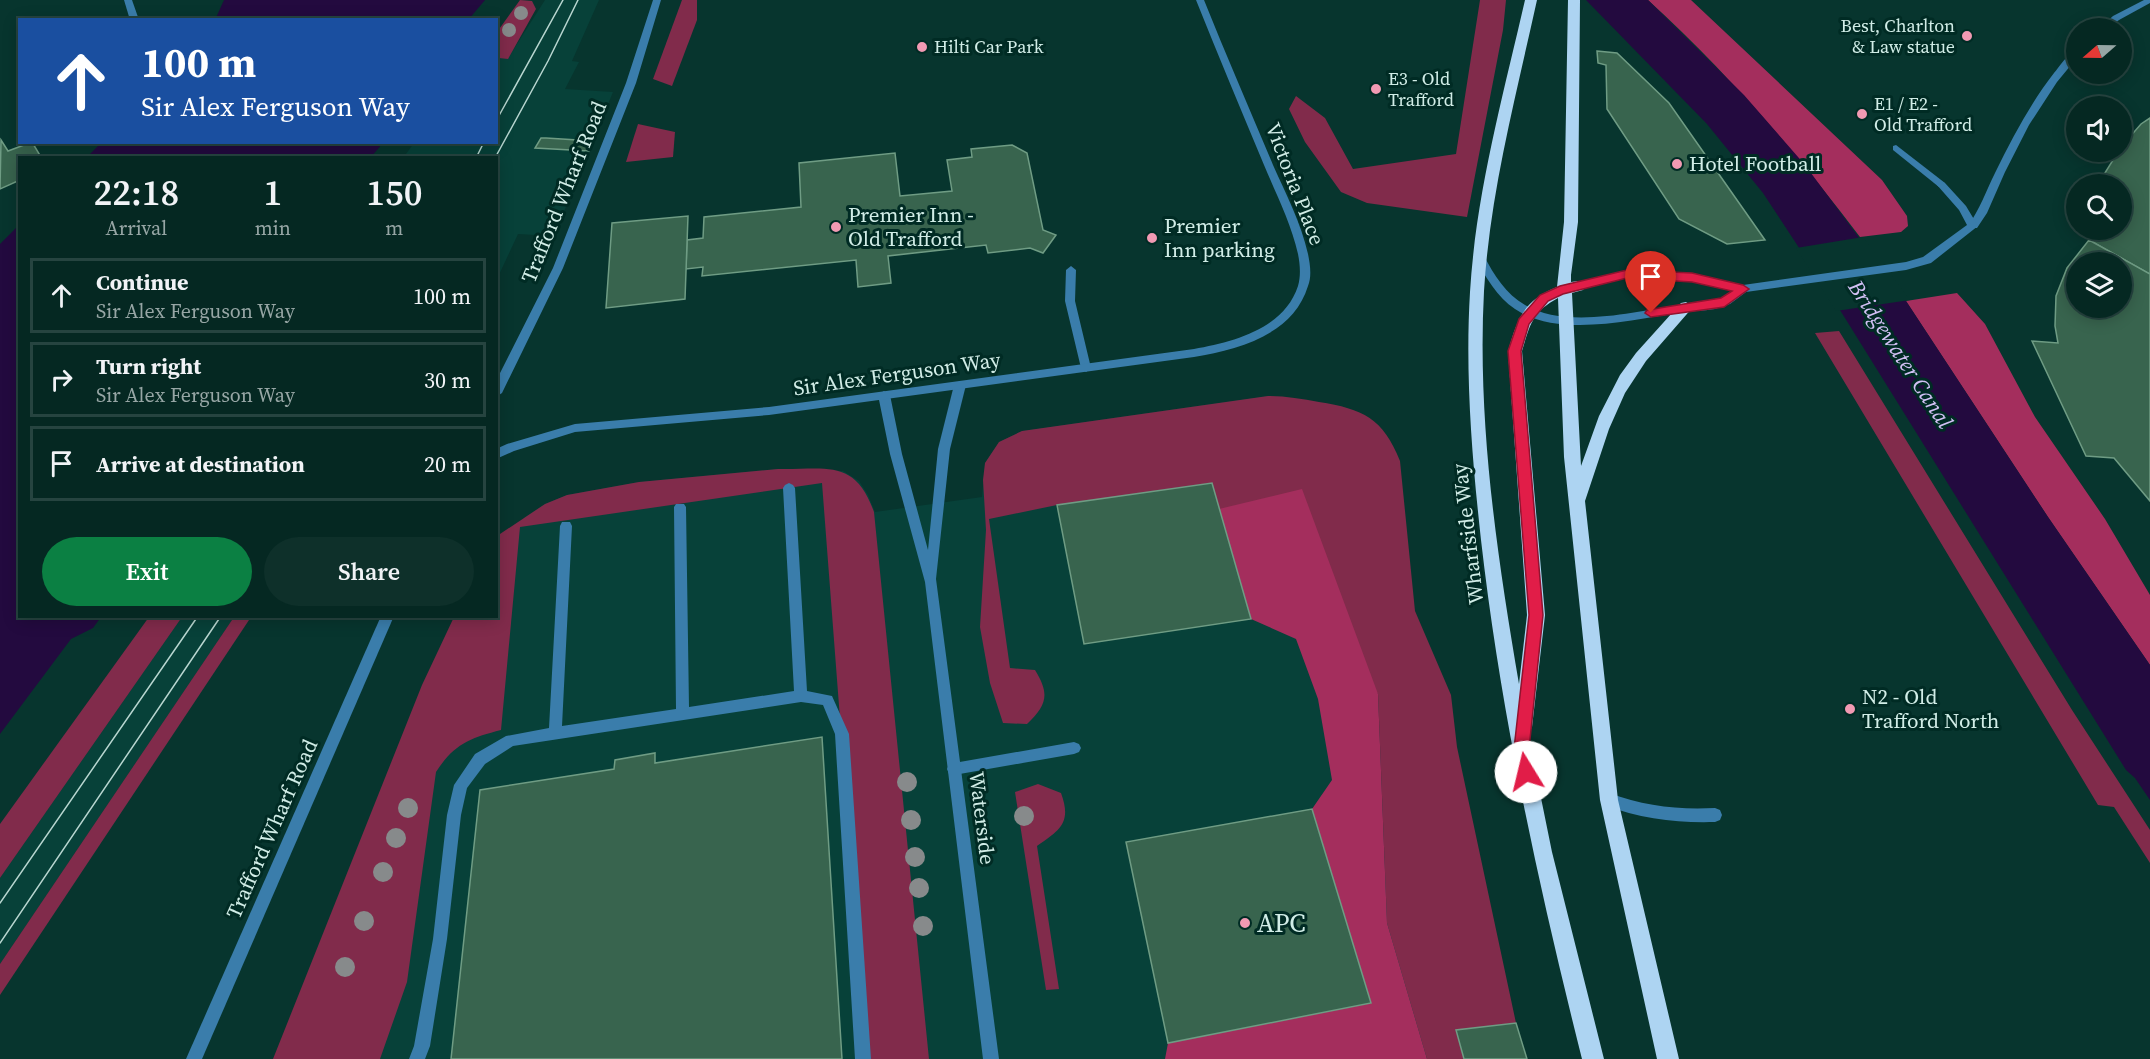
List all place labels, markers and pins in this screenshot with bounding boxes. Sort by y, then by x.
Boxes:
place label: Best, Charlton & Law statue [1841,13,1955,59]
marker: Best, Charlton & Law statue [1960,29,1974,43]
place label: Hilti Car Park [934,34,1044,59]
marker: Hilti Car Park [915,40,929,54]
place label: E3 - Old Trafford [1388,66,1454,112]
marker: E3 - Old Trafford [1369,82,1383,96]
place label: E1 / E2 - Old Trafford [1874,91,1972,137]
marker: E1 / E2 - Old Trafford [1855,107,1869,121]
place label: Hotel Football [1689,149,1821,178]
marker: Hotel Football [1670,157,1684,171]
place label: Premier Inn - Old Trafford [848,200,974,253]
place label: Premier Inn parking [1164,211,1275,264]
marker: Premier Inn - Old Trafford [829,220,843,234]
marker: Premier Inn parking [1145,231,1159,245]
pin [1625,251,1676,313]
place label: N2 - Old Trafford North [1862,682,1999,735]
marker: N2 - Old Trafford North [1843,702,1857,716]
place label: APC [1257,905,1306,941]
marker: APC [1238,916,1252,930]

